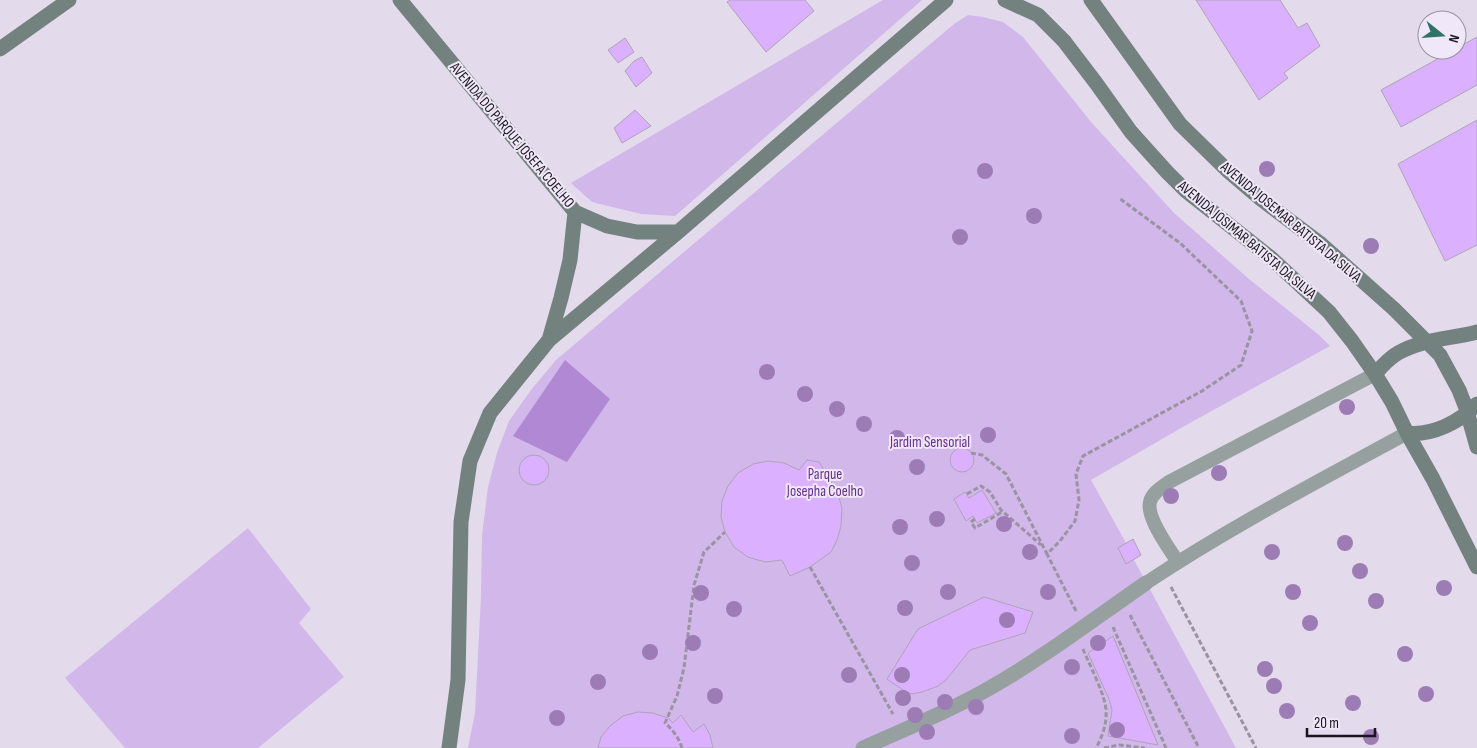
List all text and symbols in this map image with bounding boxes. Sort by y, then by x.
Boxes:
north arrow [1417,10,1467,60]
text: N [1445,33,1463,45]
street label: AVENIDA DO PARQUE JOSEFA COELHO [445,58,578,212]
street label: AVENIDA JOSEMAR BATISTA DA SILVA [1216,157,1366,287]
street label: AVENIDA JOSIMAR BATISTA DA SILVA [1173,176,1321,304]
park label: Jardim Sensorial [889,433,970,452]
park label: Parque Josepha Coelho [786,465,863,501]
scale bar [1307,706,1374,738]
text: 20 m [1314,714,1339,733]

